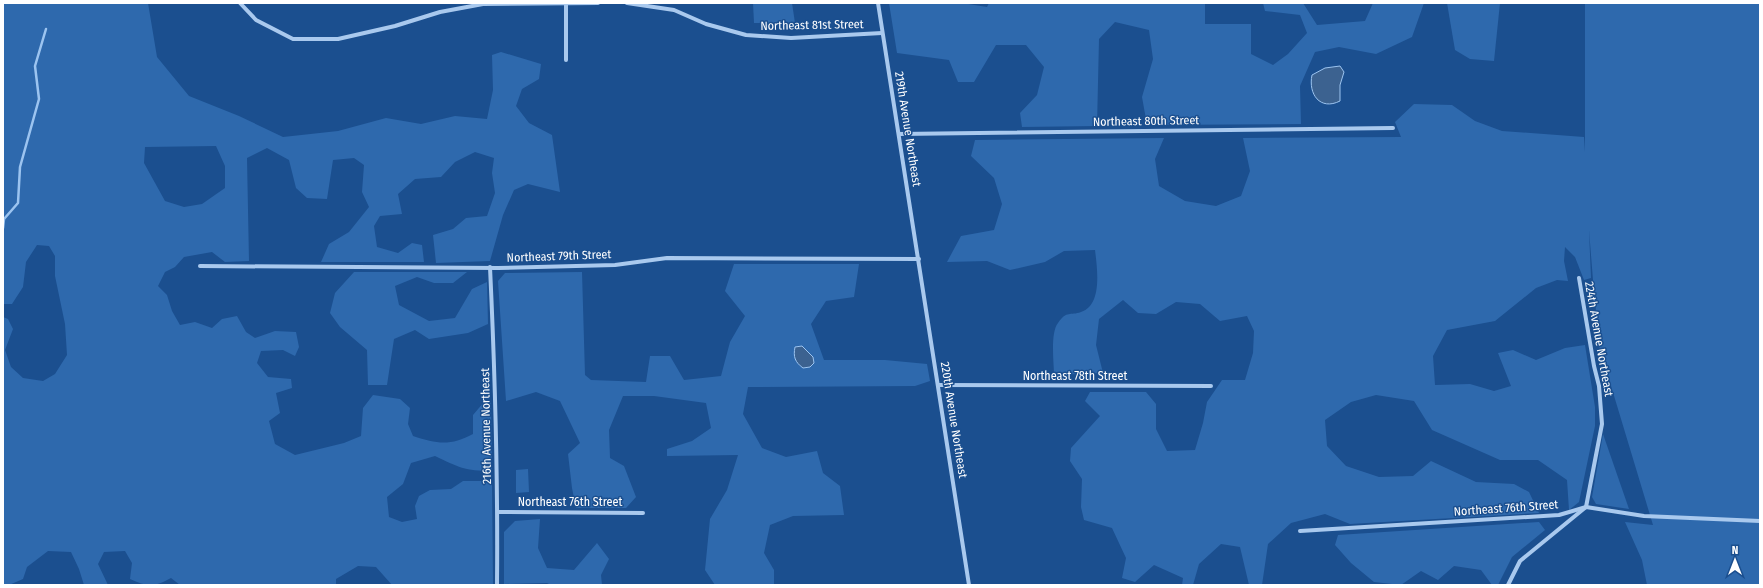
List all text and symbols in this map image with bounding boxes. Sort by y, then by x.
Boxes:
street label: Northeast 81st Street [760,17,864,33]
street label: 219th Avenue Northeast [892,71,924,188]
street label: Northeast 80th Street [1093,113,1199,129]
street label: Northeast 79th Street [506,247,612,265]
street label: 224th Avenue Northeast [1582,280,1616,398]
street label: 220th Avenue Northeast [938,361,970,479]
street label: 216th Avenue Northeast [478,368,494,484]
street label: Northeast 78th Street [1023,369,1127,383]
street label: Northeast 76th Street [518,495,622,509]
street label: Northeast 76th Street [1453,497,1559,519]
north arrow [1715,540,1755,580]
text: N [1732,544,1738,557]

